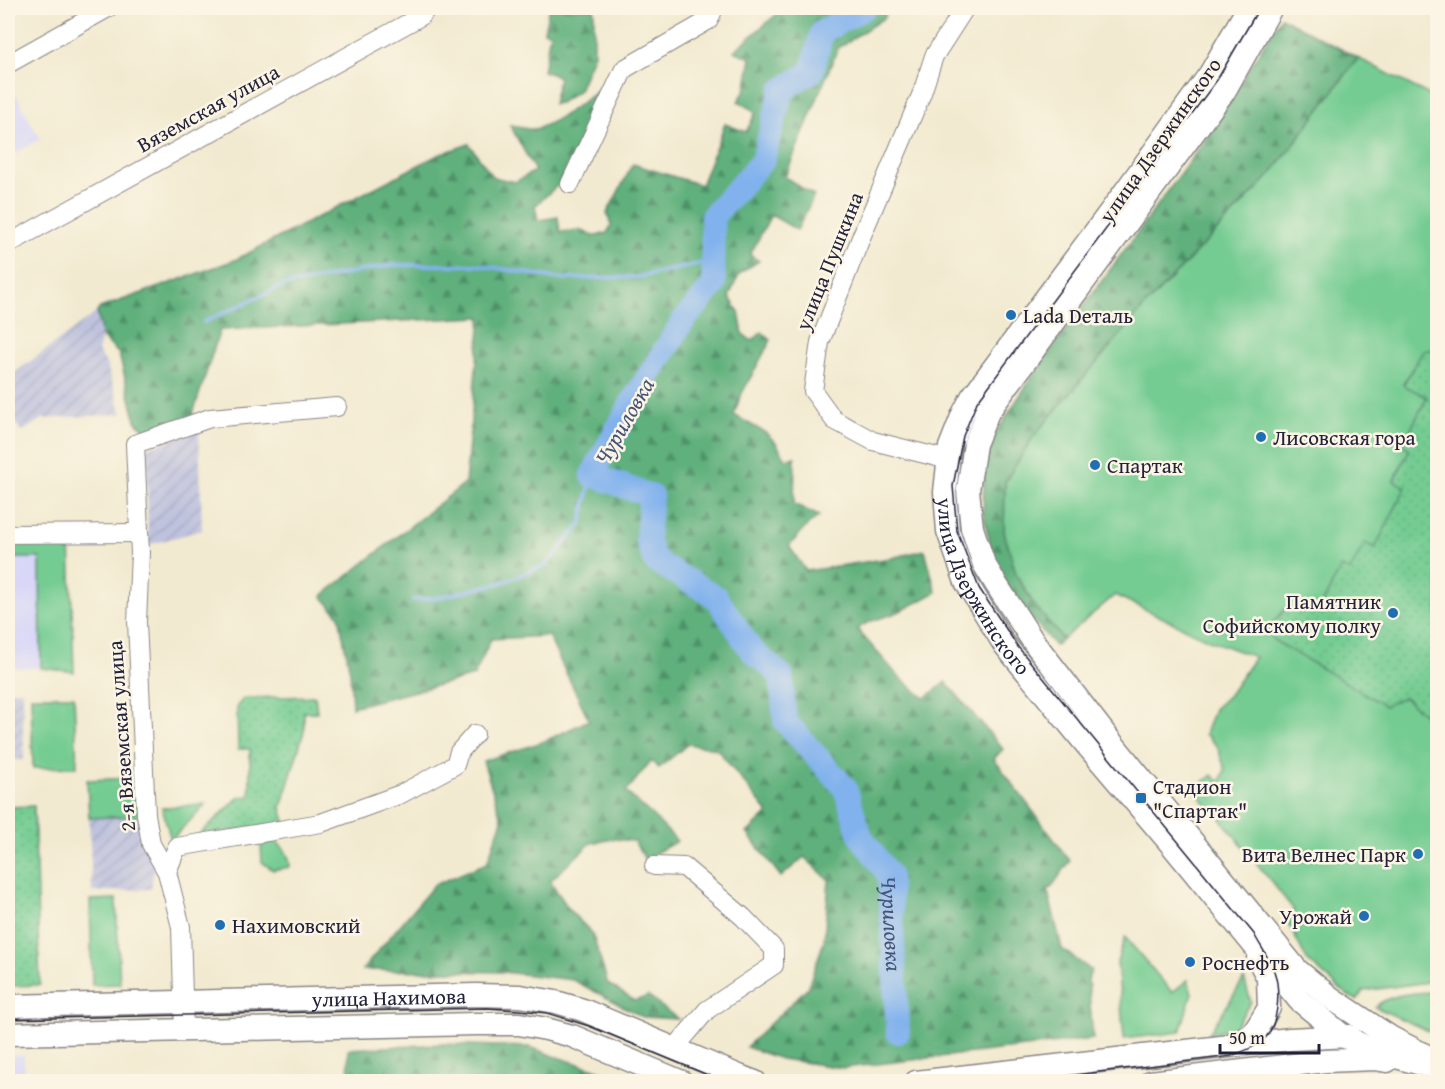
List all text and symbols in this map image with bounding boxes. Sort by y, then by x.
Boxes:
street label: улица Дзержинского [1091,51,1229,230]
street label: Вяземская улица [131,56,285,160]
street label: улица Пушкина [787,187,871,336]
place label: Lada Dеталь [1023,300,1133,331]
marker: Lada Dеталь [1004,308,1018,322]
water label: Чуриловка [586,372,662,470]
place label: Лисовская гора [1273,422,1416,453]
marker: Лисовская гора [1254,430,1268,444]
place label: Спартак [1107,450,1183,481]
marker: Спартак [1088,458,1102,472]
street label: улица Дзержинского [930,496,1039,681]
place label: Памятник Софийскому полку [1203,586,1381,641]
marker: Памятник Софийскому полку [1386,606,1400,620]
street label: 2-я Вяземская улица [99,639,143,833]
place label: Стадион "Спартак" [1153,771,1247,826]
marker: Стадион "Спартак" [1134,791,1148,805]
place label: Вита Велнес Парк [1242,839,1406,870]
marker: Вита Велнес Парк [1411,847,1425,861]
water label: Чуриловка [873,875,911,972]
place label: Урожай [1279,901,1352,932]
marker: Урожай [1357,909,1371,923]
place label: Нахимовский [232,910,360,941]
marker: Нахимовский [213,918,227,932]
place label: Роснефть [1202,947,1290,978]
marker: Роснефть [1183,955,1197,969]
street label: улица Нахимова [310,980,466,1014]
scale bar [1220,1017,1319,1055]
text: 50 m [1229,1024,1265,1051]

